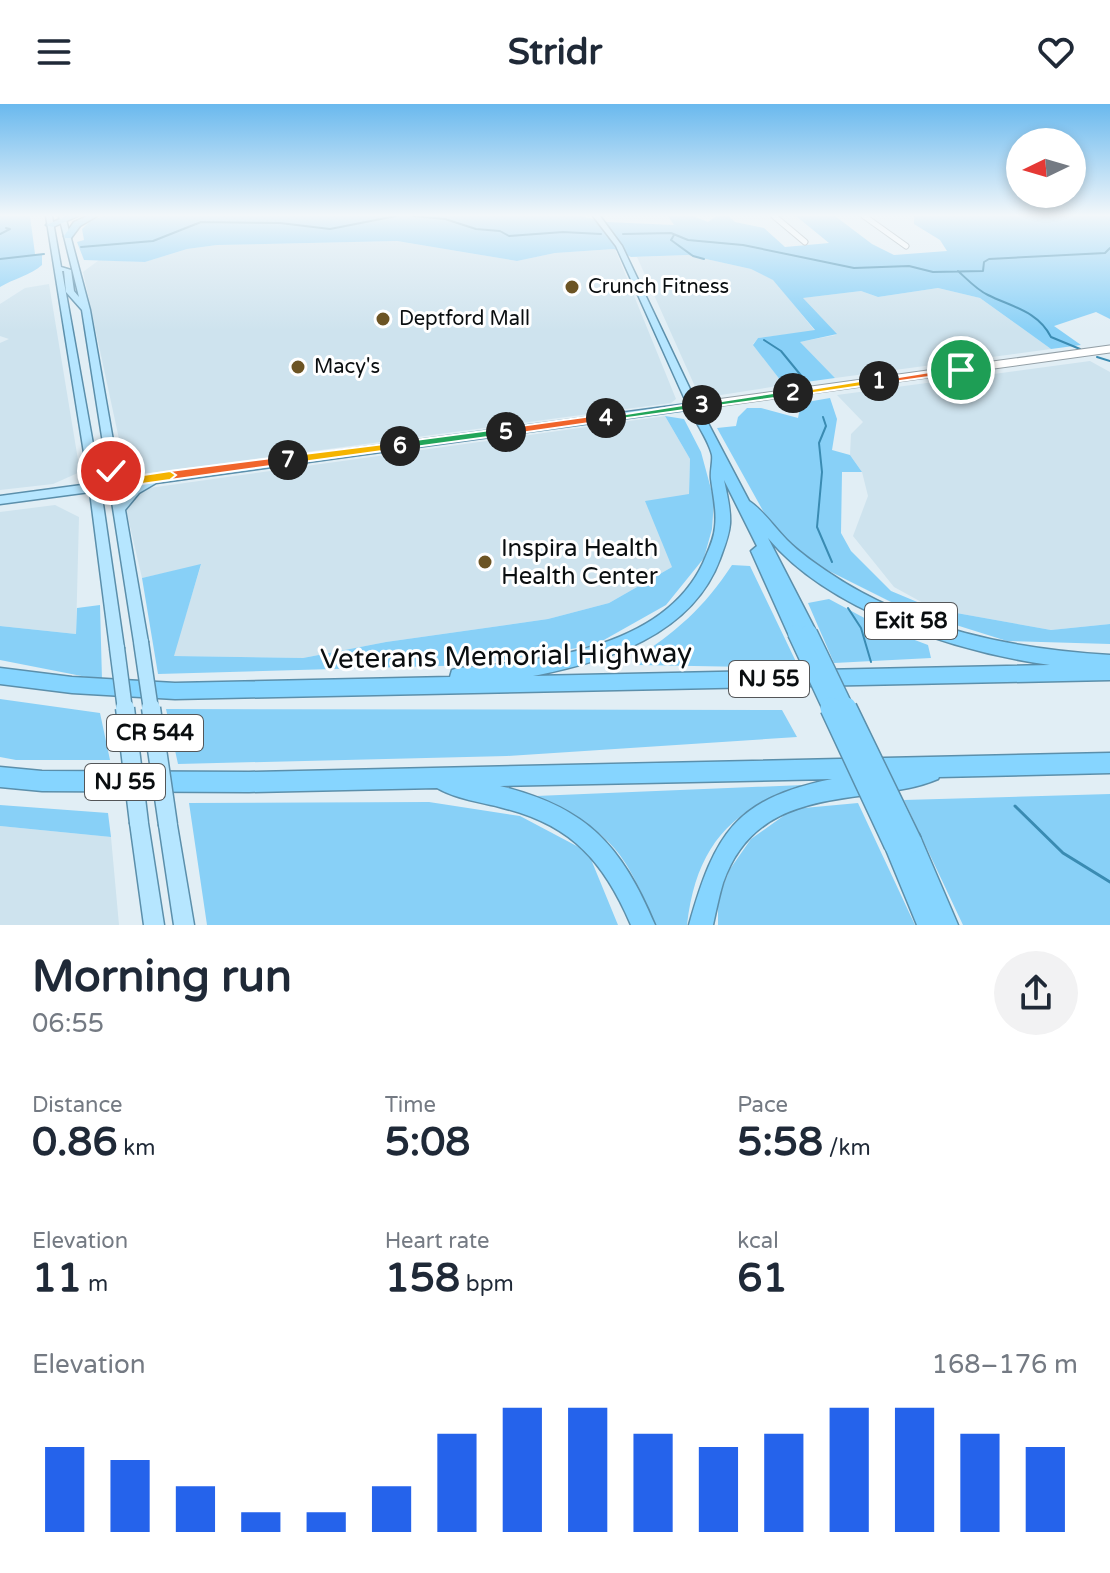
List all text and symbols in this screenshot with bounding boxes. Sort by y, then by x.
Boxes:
icon: menu [32,30,76,74]
icon: heart [1034,30,1078,74]
text: Stridr [508,31,602,74]
north arrow [1006,128,1086,208]
map controls [1006,128,1086,208]
place label: Crunch Fitness [588,275,729,299]
marker: Crunch Fitness [563,278,581,296]
place label: Deptford Mall [399,307,530,331]
marker: Deptford Mall [374,310,392,328]
pin [927,336,995,404]
icon: arrive [939,348,983,392]
place label: Macy's [314,355,380,379]
marker: Macy's [289,358,307,376]
pin: 1 [859,361,899,401]
text: 1 [872,368,886,394]
pin: 2 [773,373,813,413]
text: 2 [786,380,800,406]
pin: 3 [682,385,722,425]
text: 3 [695,392,709,418]
pin: 4 [586,398,626,438]
text: 4 [599,405,613,431]
pin: 5 [486,412,526,452]
text: 5 [499,419,513,445]
pin: 6 [380,426,420,466]
text: 6 [393,433,407,459]
pin [77,437,145,505]
pin: 7 [268,440,308,480]
text: 7 [281,447,295,473]
icon: check [89,449,133,493]
place label: Inspira Health Health Center [501,534,659,591]
marker: Inspira Health Health Center [476,553,494,571]
road number: Exit 58 [865,603,957,639]
street label: Veterans Memorial Highway [320,636,692,676]
road number: NJ 55 [729,661,809,697]
road number: CR 544 [107,715,203,751]
road number: NJ 55 [85,764,165,800]
text: Morning run [32,951,292,1004]
button: share [994,951,1078,1035]
text: 06:55 [32,1008,104,1039]
text: Distance [32,1092,123,1118]
text: Time [385,1092,436,1118]
text: Pace [737,1092,788,1118]
text: 0.86 [32,1118,118,1166]
text: 5:08 [385,1118,470,1166]
text: 5:58 [737,1118,823,1166]
text: km [118,1135,155,1161]
text: /km [823,1135,871,1161]
text: Elevation [32,1228,128,1254]
text: Heart rate [385,1228,490,1254]
text: kcal [737,1228,779,1254]
text: 11 [32,1254,82,1302]
text: 158 [385,1254,460,1302]
text: 61 [737,1254,788,1302]
text: m [82,1271,108,1297]
text: bpm [460,1271,514,1297]
text: Elevation [32,1349,146,1380]
text: 168–176 m [932,1349,1078,1380]

